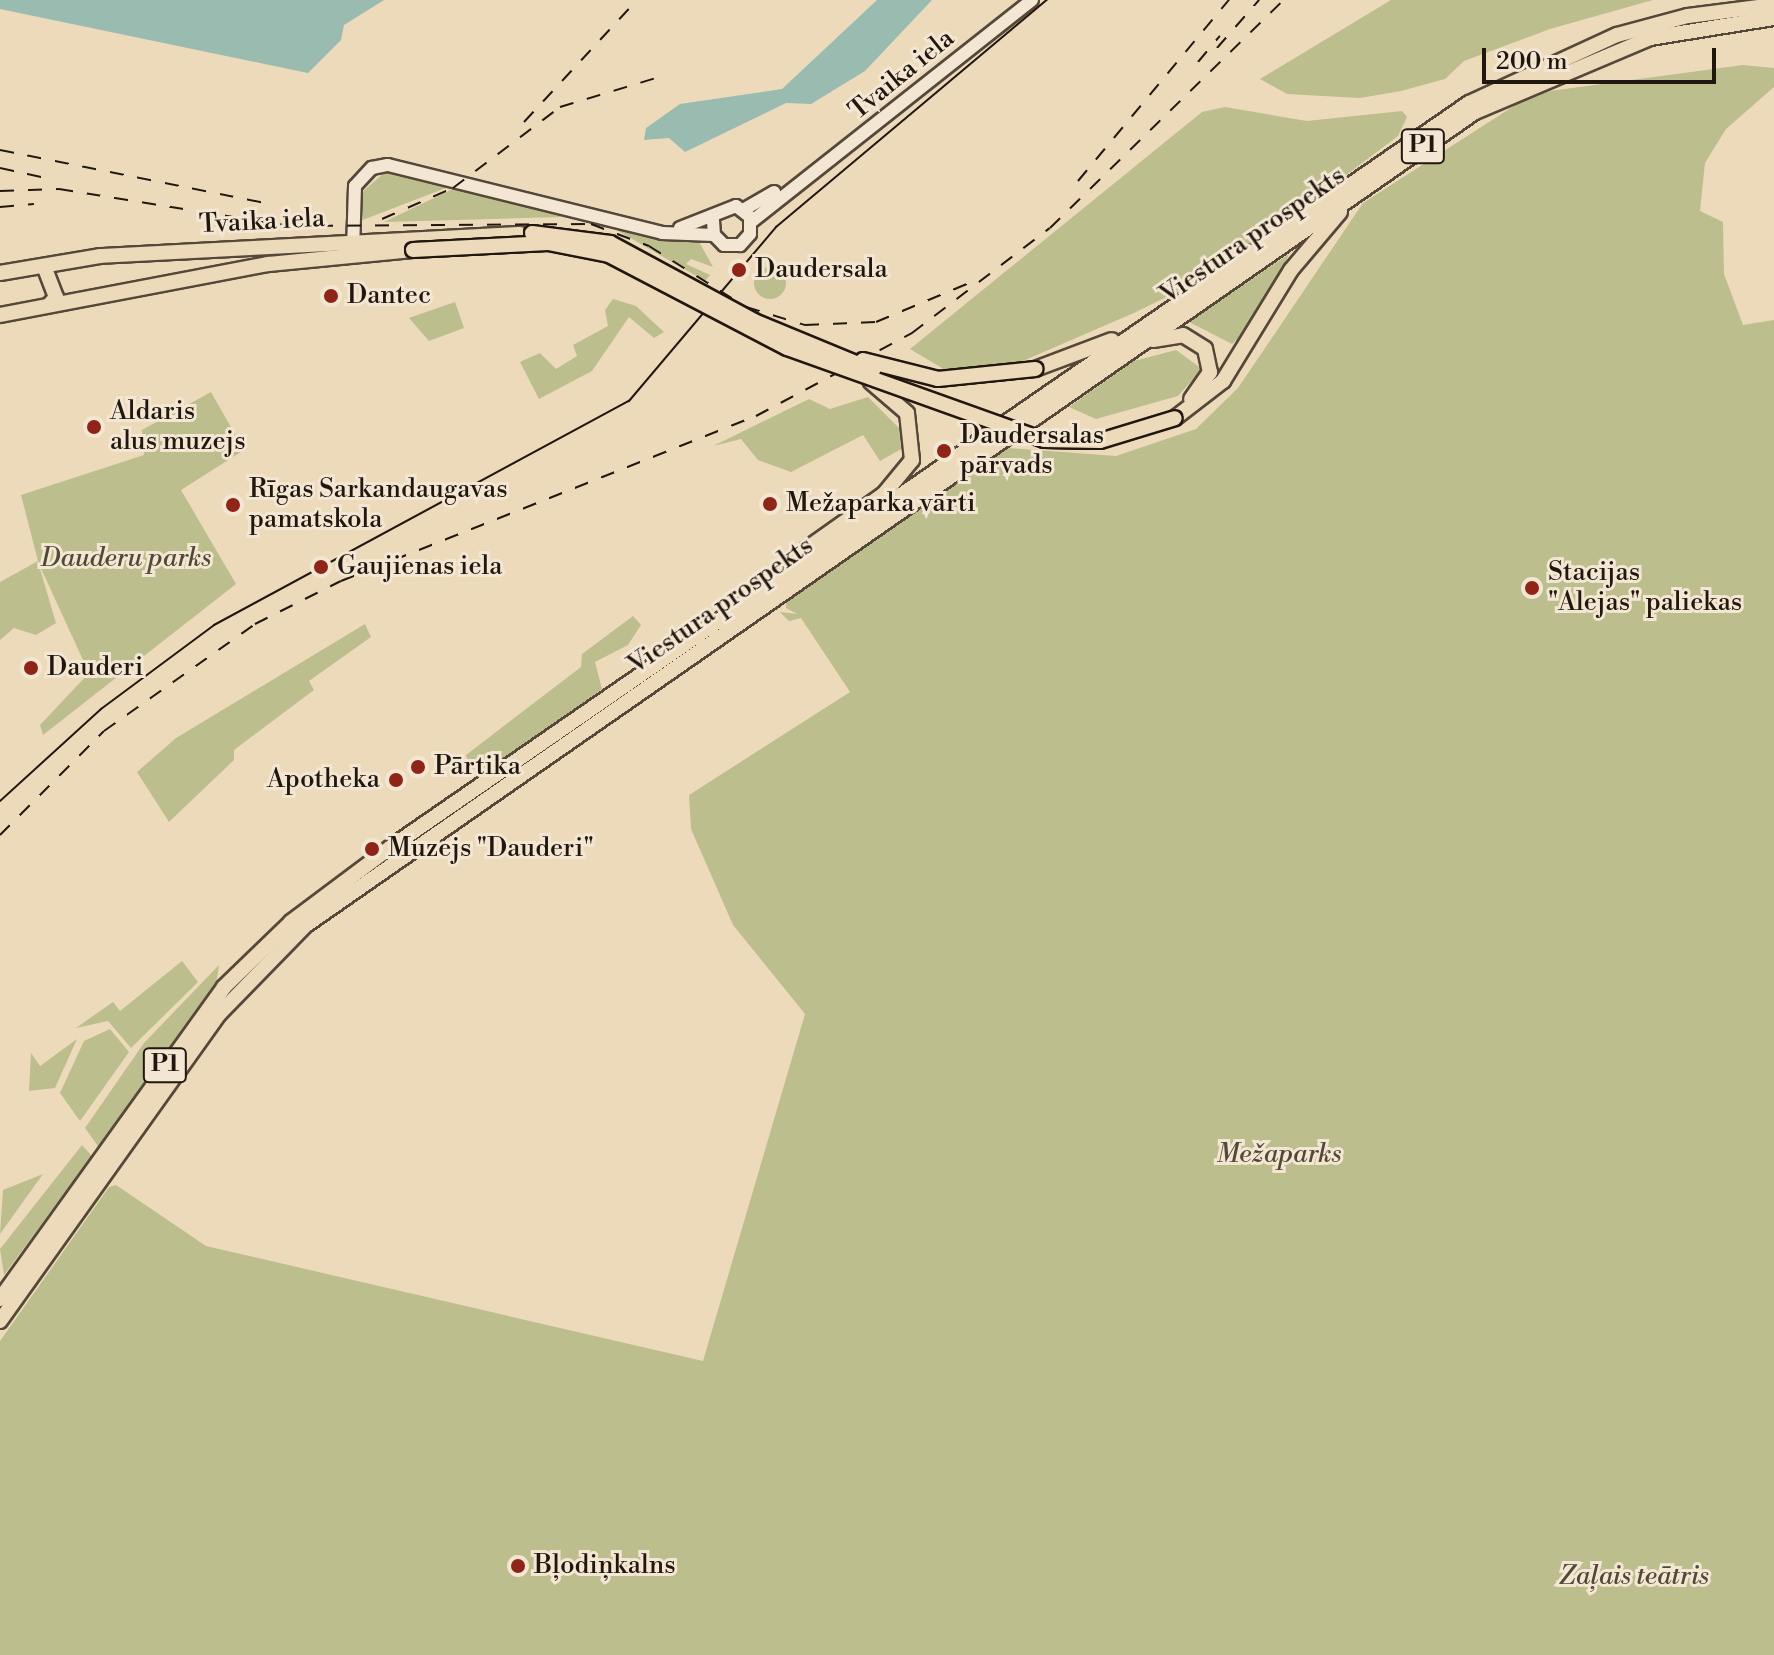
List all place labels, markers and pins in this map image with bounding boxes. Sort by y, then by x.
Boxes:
place label: Daudersala [755,254,888,286]
marker: Daudersala [730,261,748,279]
place label: Dantec [347,280,431,312]
marker: Dantec [322,287,340,305]
place label: Aldaris alus muzejs [110,396,246,458]
marker: Aldaris alus muzejs [85,418,103,436]
place label: Daudersalas pārvads [960,420,1104,482]
marker: Daudersalas pārvads [935,442,953,460]
place label: Rīgas Sarkandaugavas pamatskola [249,474,508,536]
place label: Mežaparka vārti [786,488,976,520]
marker: Mežaparka vārti [761,495,779,513]
marker: Rīgas Sarkandaugavas pamatskola [224,496,242,514]
place label: Gaujienas iela [337,551,502,583]
place label: Stacijas "Alejas" paliekas [1548,557,1742,618]
marker: Gaujienas iela [312,558,330,576]
marker: Stacijas "Alejas" paliekas [1523,579,1541,597]
place label: Dauderi [47,652,143,684]
marker: Dauderi [22,659,40,677]
place label: Pārtika [434,751,521,783]
marker: Pārtika [409,758,427,776]
place label: Apotheka [267,764,380,796]
marker: Apotheka [387,771,405,789]
place label: Muzejs "Dauderi" [388,833,594,865]
marker: Muzejs "Dauderi" [363,840,381,858]
place label: Bļodiņkalns [534,1550,676,1582]
marker: Bļodiņkalns [509,1557,527,1575]

